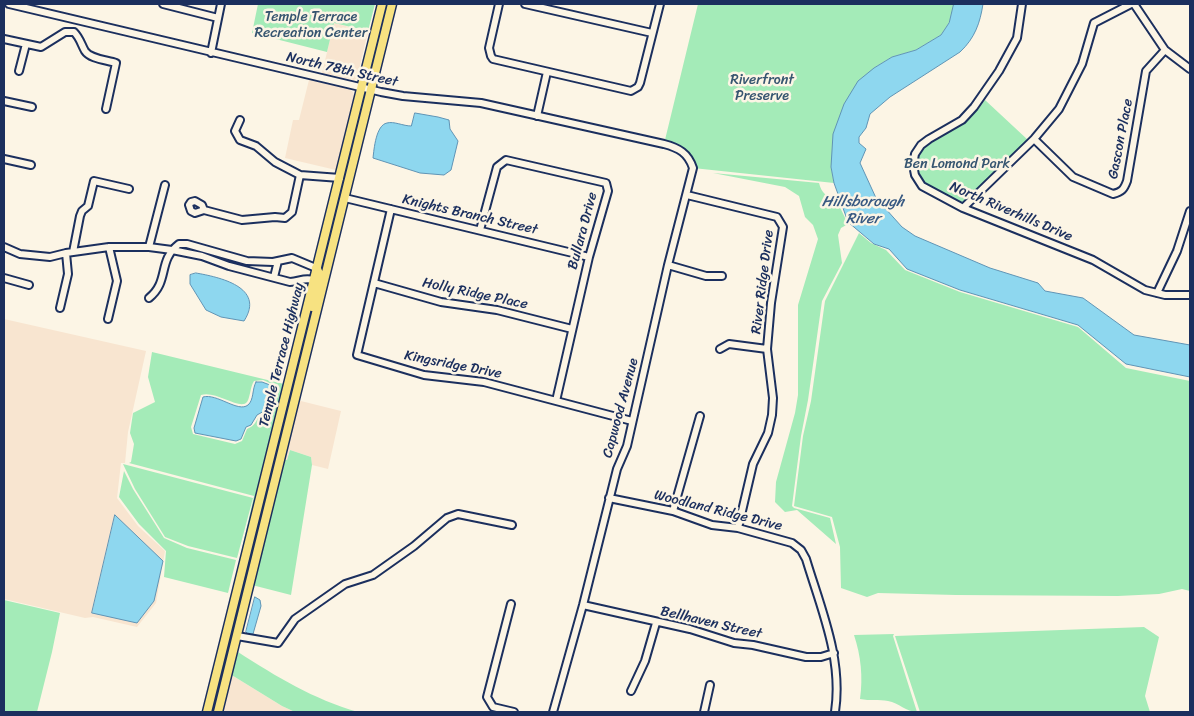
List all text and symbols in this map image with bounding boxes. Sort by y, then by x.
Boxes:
park label: Temple Terrace Recreation Center [255,9,367,41]
street label: North 78th Street [285,49,399,91]
park label: Riverfront Preserve [730,72,794,104]
street label: Gascon Place [1105,98,1137,180]
park label: Ben Lomond Park [904,156,1010,172]
street label: North Riverhills Drive [947,179,1075,245]
street label: Bullara Drive [565,190,601,272]
street label: Knights Branch Street [401,191,539,239]
water label: Hillsborough River [822,193,904,228]
street label: River Ridge Drive [748,229,778,335]
street label: Holly Ridge Place [421,275,529,313]
street label: Temple Terrace Highway [256,281,308,429]
street label: Kingsridge Drive [403,347,503,383]
street label: Capwood Avenue [600,356,642,460]
street label: Woodland Ridge Drive [652,487,784,535]
street label: Bellhaven Street [659,603,763,643]

